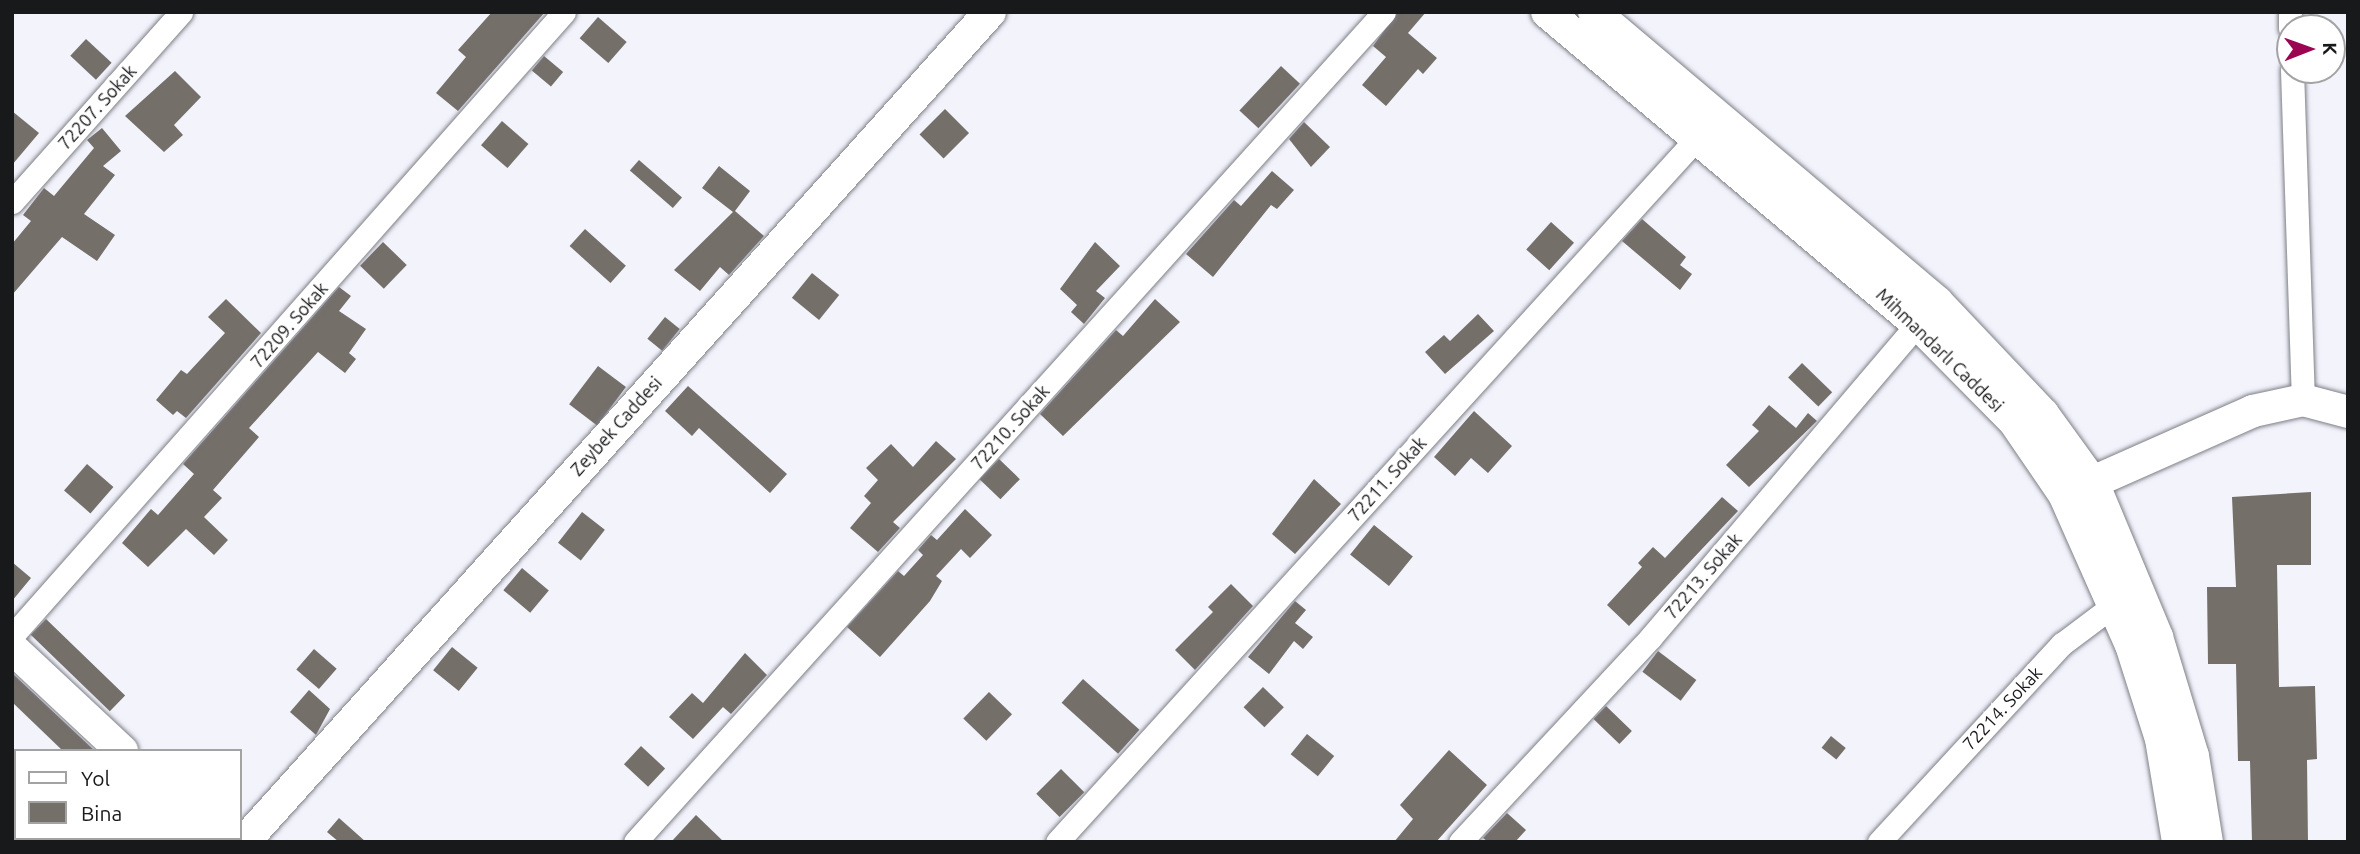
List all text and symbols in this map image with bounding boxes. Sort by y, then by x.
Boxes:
north arrow [2276,14,2346,84]
text: K [2319,42,2341,55]
street label: 72207. Sokak [53,60,141,154]
street label: 72209. Sokak [246,278,332,372]
street label: Mihmandarlı Caddesi [1872,284,2008,416]
street label: Zeybek Caddesi [566,372,666,480]
street label: 72210. Sokak [966,380,1054,474]
street label: 72211. Sokak [1343,432,1431,526]
street label: 72213. Sokak [1660,529,1746,623]
street label: 72214. Sokak [1958,662,2046,754]
legend [14,749,242,840]
text: Yol [81,766,110,790]
text: Bina [81,801,122,825]

